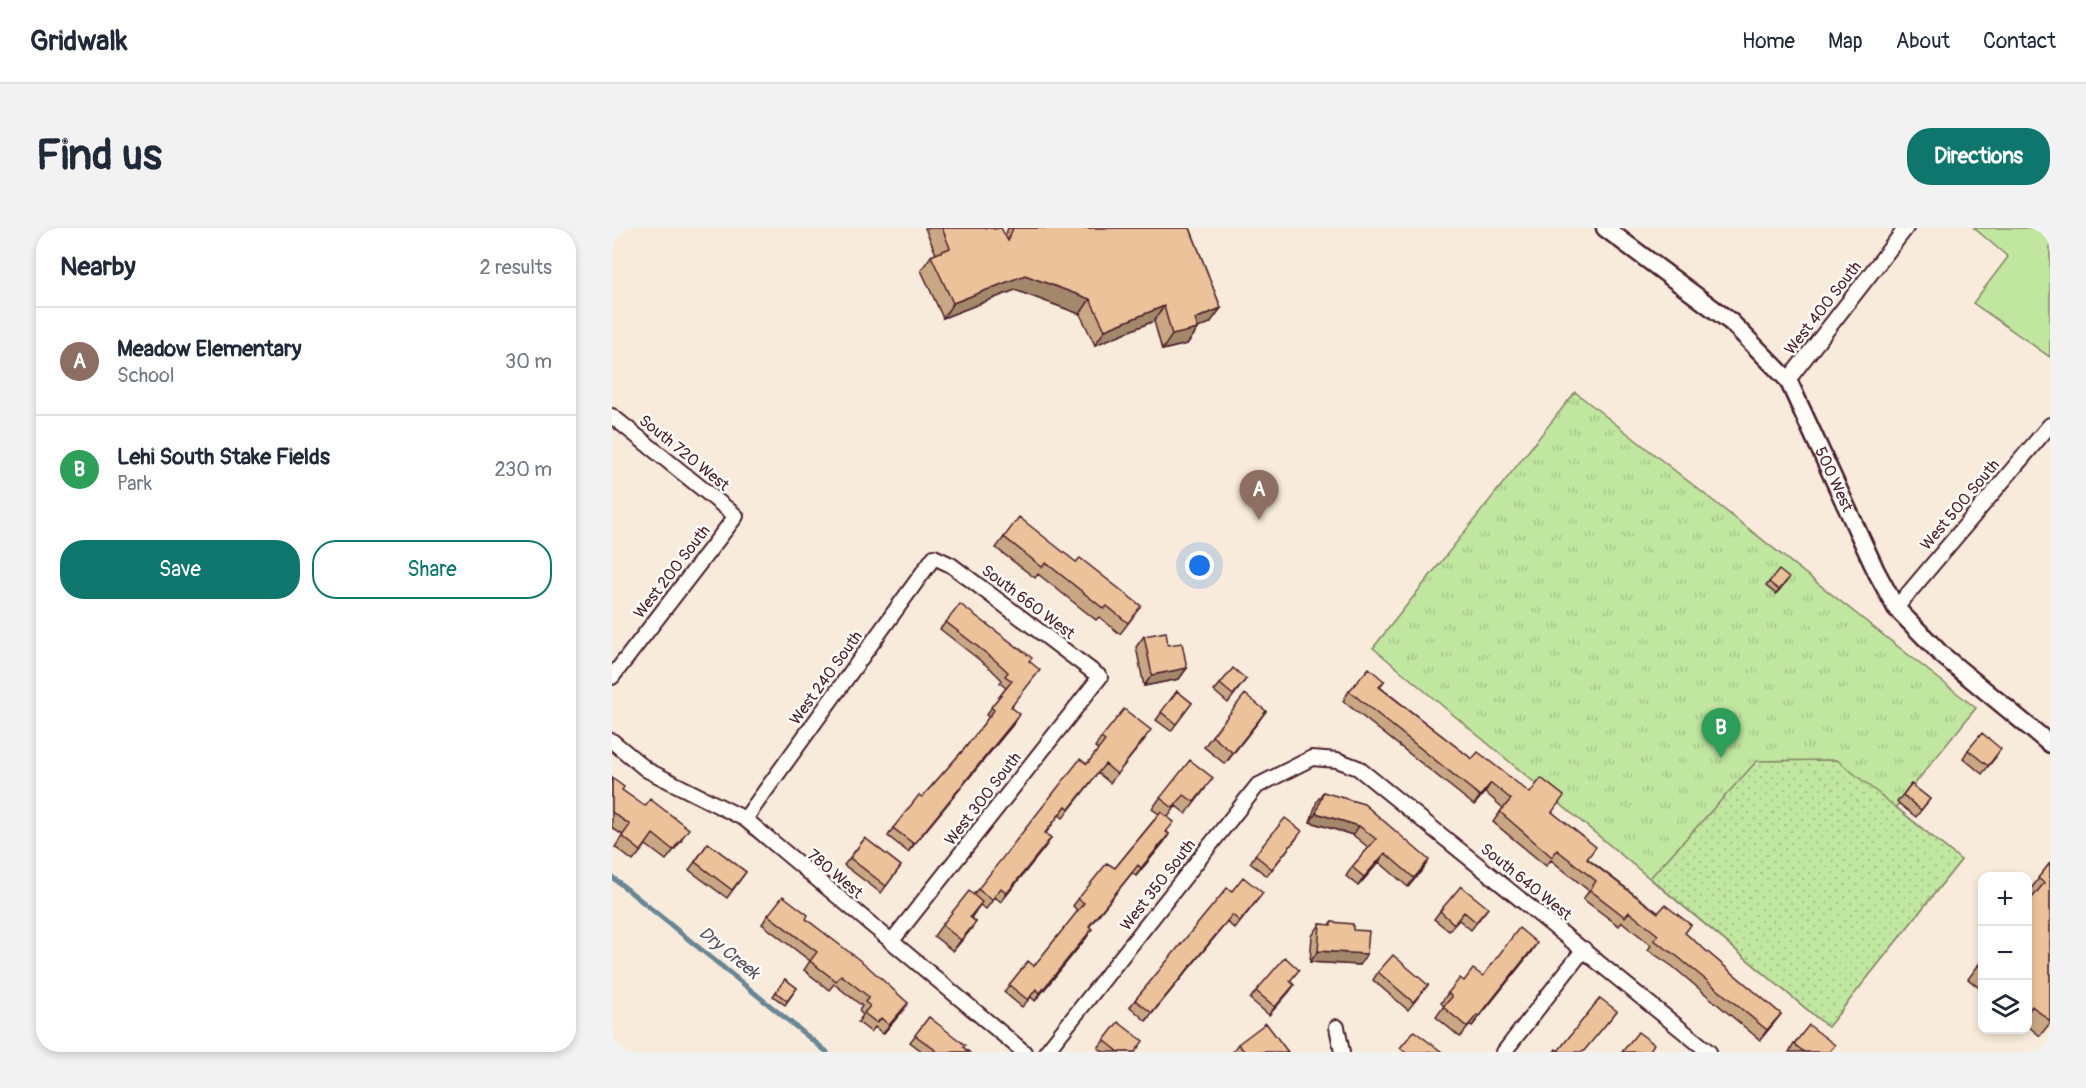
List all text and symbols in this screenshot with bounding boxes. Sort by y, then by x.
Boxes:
text: Gridwalk [30,24,128,59]
text: Home [1742,28,1795,55]
text: Map [1828,28,1863,55]
text: About [1896,28,1950,55]
text: Contact [1983,28,2056,55]
button: Directions [1907,128,2050,185]
text: Find us [36,130,162,182]
text: Nearby [60,251,136,283]
text: 2 results [480,255,552,280]
street label: West 400 South [1780,257,1866,359]
text: Meadow Elementary [117,335,301,363]
text: A [73,349,86,374]
text: 30 m [505,349,552,374]
text: School [117,363,174,388]
street label: South 720 West [635,411,734,496]
text: Lehi South Stake Fields [117,443,330,471]
street label: 500 West [1810,444,1858,516]
street label: West 500 South [1916,455,2004,555]
text: B [74,457,85,482]
text: 230 m [495,457,552,482]
pin: A [1240,470,1278,520]
text: Park [117,471,152,496]
street label: West 200 South [629,521,715,623]
button: Save [60,540,300,599]
button: Share [312,540,552,599]
your location [1185,551,1214,580]
street label: South 660 West [977,560,1079,644]
street label: West 240 South [785,627,867,729]
pin: B [1702,708,1740,758]
street label: West 300 South [940,748,1026,850]
street label: West 350 South [1116,835,1200,935]
street label: South 640 West [1476,839,1576,925]
street label: 780 West [803,845,867,903]
map controls [1978,872,2032,1034]
button: + [1978,872,2032,926]
water label: Dry Creek [694,921,765,985]
button: − [1978,926,2032,980]
button: layers [1978,980,2032,1034]

